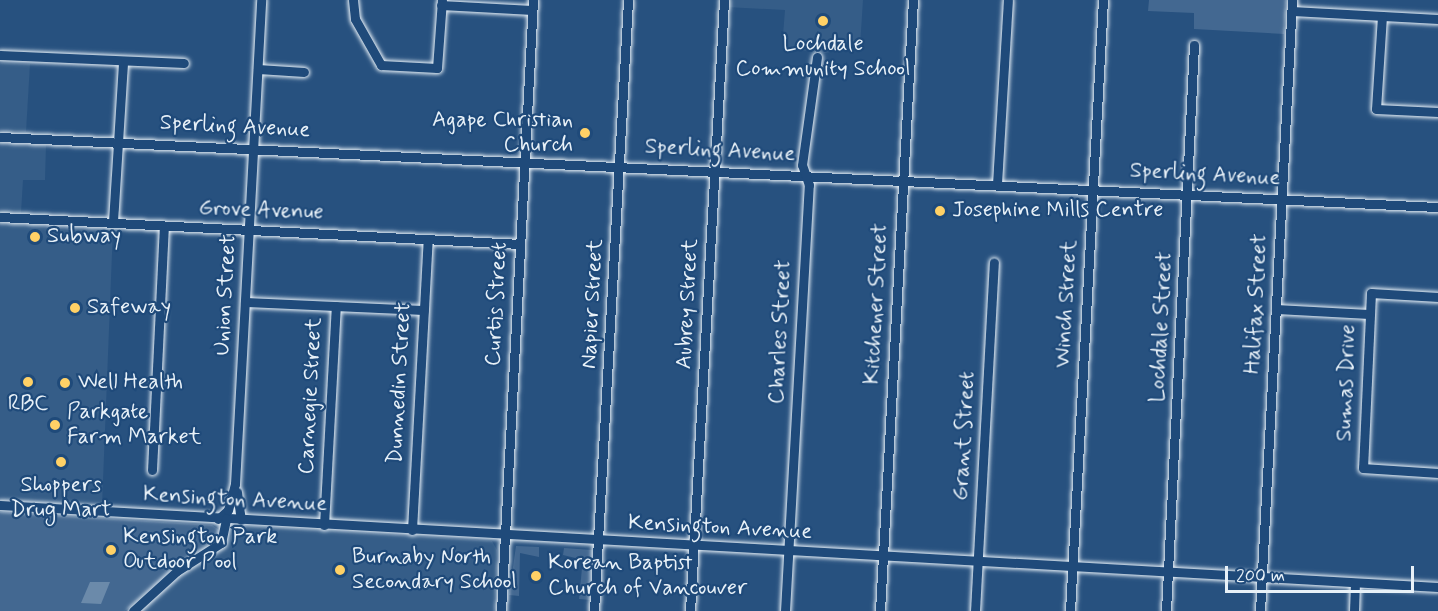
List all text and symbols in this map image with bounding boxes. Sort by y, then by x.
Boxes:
marker: Lochdale Community School [816,14,830,28]
place label: Lochdale Community School [735,31,911,82]
place label: Agape Christian Church [428,107,573,158]
street label: Sperling Avenue [158,110,312,144]
marker: Agape Christian Church [578,126,592,140]
street label: Sperling Avenue [643,134,797,168]
street label: Sperling Avenue [1128,158,1282,192]
street label: Grove Avenue [197,196,325,226]
place label: Josephine Mills Centre [952,198,1165,224]
marker: Josephine Mills Centre [933,204,947,218]
street label: Kitchener Street [860,223,894,385]
place label: Subway [47,224,121,250]
marker: Subway [28,230,42,244]
street label: Union Street [210,234,242,356]
street label: Halifax Street [1240,234,1274,374]
street label: Napier Street [576,238,610,370]
street label: Aubrey Street [671,238,705,370]
street label: Curtis Street [480,239,514,369]
street label: Winch Street [1050,239,1084,369]
street label: Lochdale Street [1145,251,1179,403]
street label: Charles Street [764,260,798,404]
place label: Safeway [87,295,171,321]
marker: Safeway [68,301,82,315]
street label: Dunnedin Street [383,302,417,464]
street label: Carnegie Street [294,317,328,475]
street label: Sumas Drive [1332,324,1362,442]
street label: Grant Street [948,369,982,503]
place label: Well Health [78,370,183,396]
marker: Well Health [56,374,74,392]
marker: RBC [21,375,35,389]
place label: RBC [8,392,48,418]
place label: Parkgate Farm Market [67,399,201,451]
marker: Parkgate Farm Market [48,418,62,432]
marker: Shoppers Drug Mart [54,455,68,469]
place label: Shoppers Drug Mart [10,472,112,524]
street label: Kensington Avenue [146,482,324,518]
street label: Kensington Avenue [631,510,809,546]
place label: Kensington Park Outdoor Pool [123,524,275,576]
marker: Kensington Park Outdoor Pool [104,543,118,557]
place label: Burnaby North Secondary School [352,544,517,596]
place label: Korean Baptist Church of Vancouver [548,550,745,602]
scale bar [1228,554,1417,592]
marker: Burnaby North Secondary School [333,563,347,577]
text: 200 m [1236,564,1285,588]
marker: Korean Baptist Church of Vancouver [529,569,543,583]

